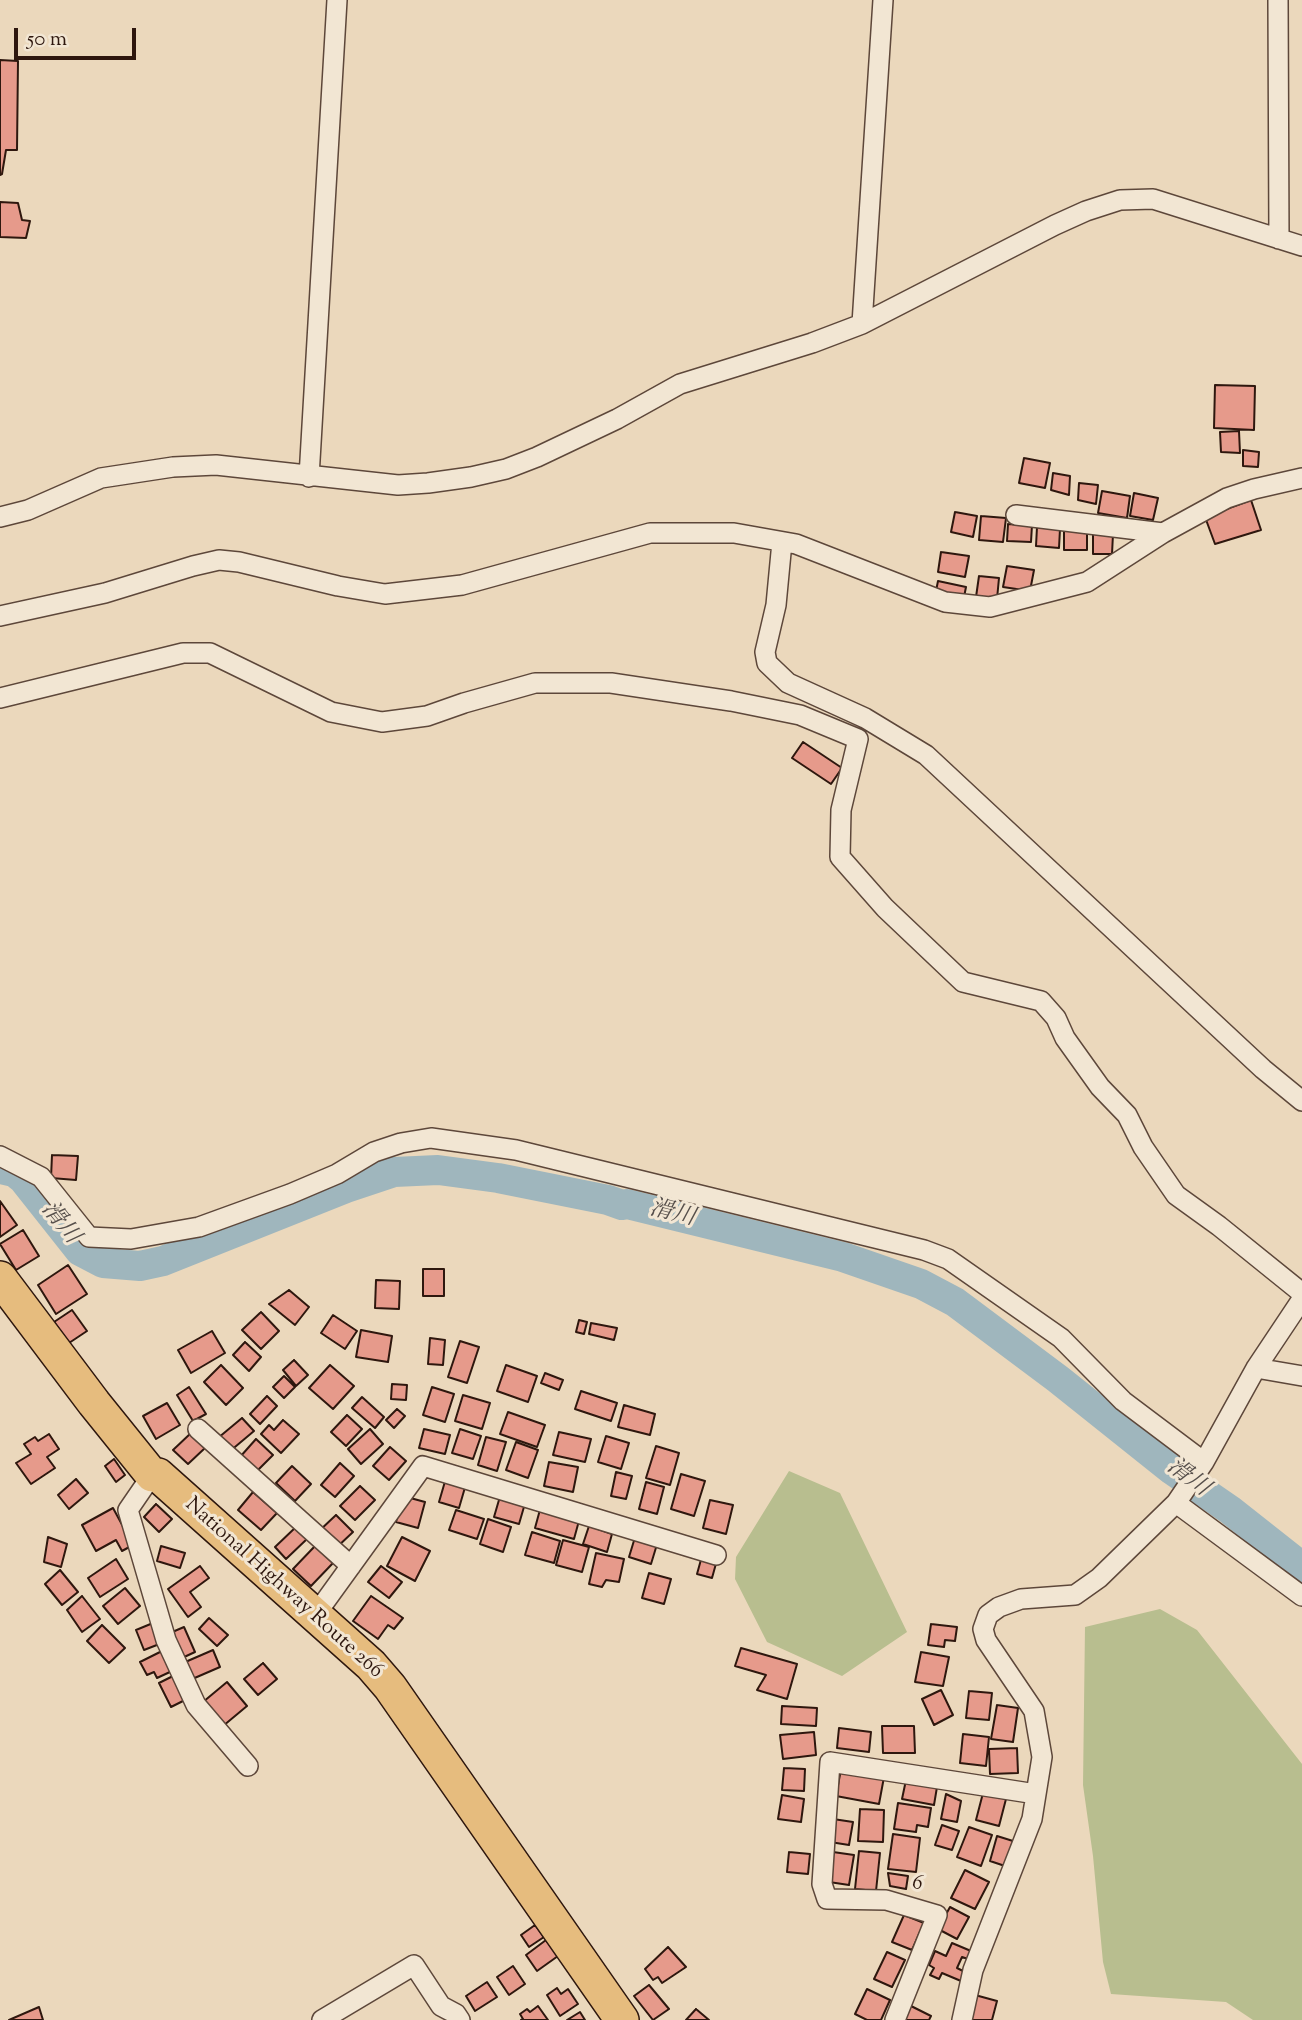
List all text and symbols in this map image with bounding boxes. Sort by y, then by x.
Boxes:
scale bar [18,14,140,58]
text: 50 m [27,25,67,55]
water label: 滑川 [646,1196,698,1234]
water label: 滑川 [34,1197,84,1251]
water label: 滑川 [1160,1454,1214,1504]
street label: National Highway Route 266 [179,1493,387,1685]
street label: 6 [908,1871,926,1899]

